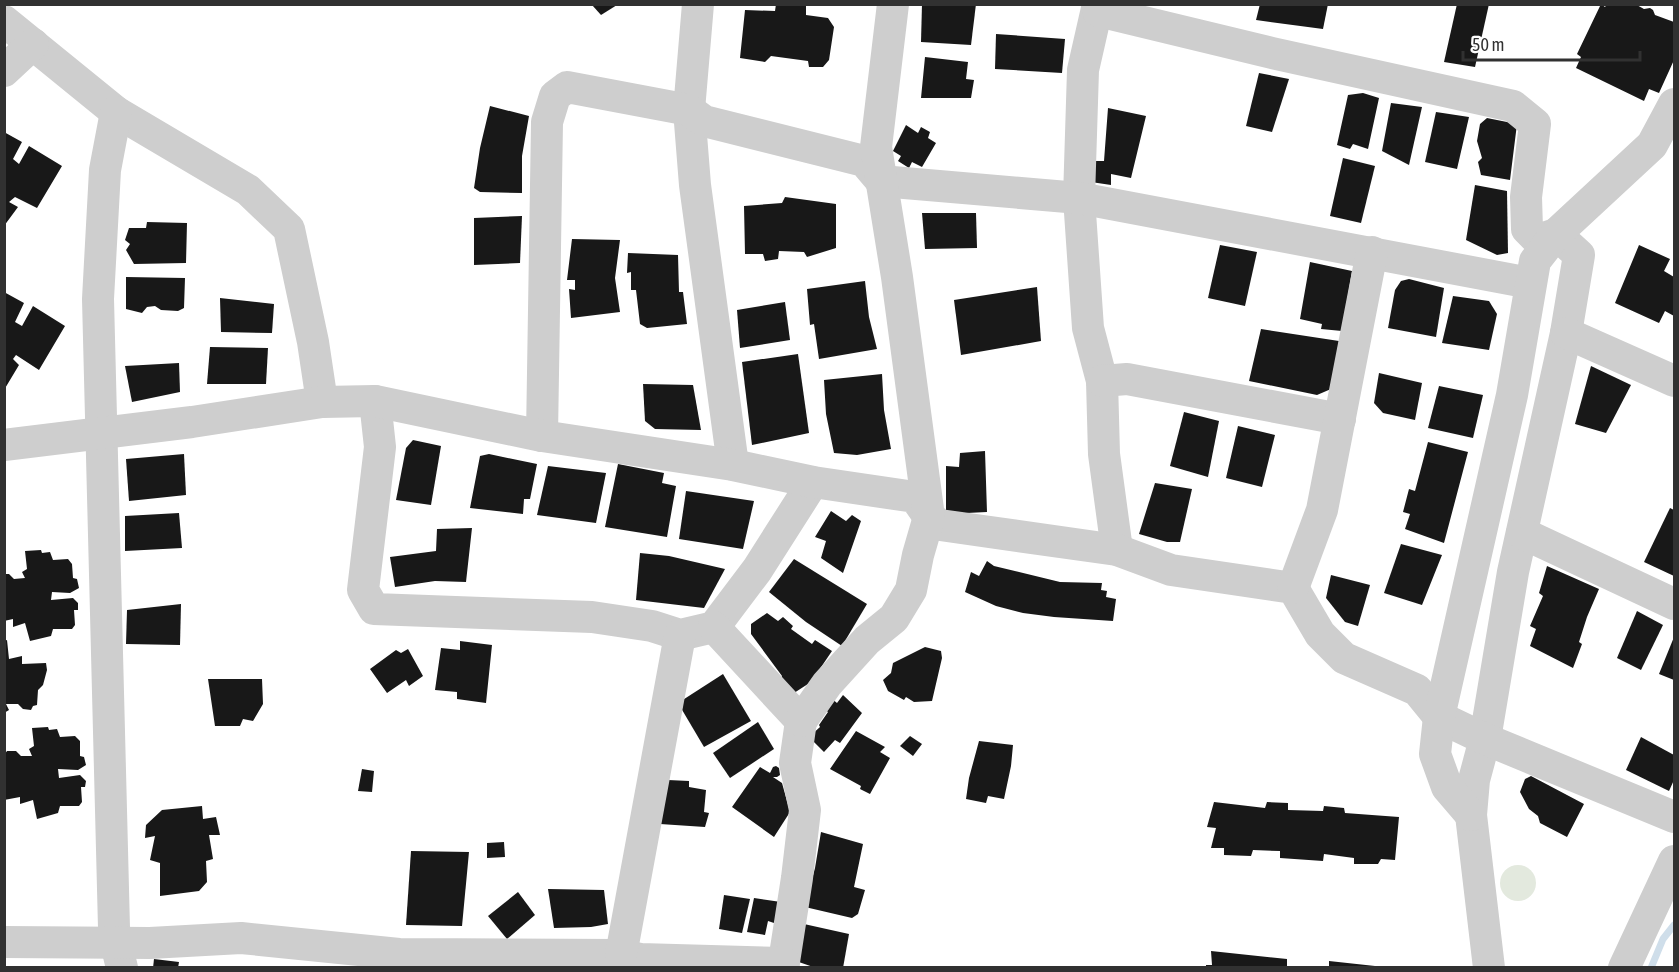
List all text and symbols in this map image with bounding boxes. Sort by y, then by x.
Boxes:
scale bar [1463,24,1640,62]
text: 50 m [1472,34,1504,55]

